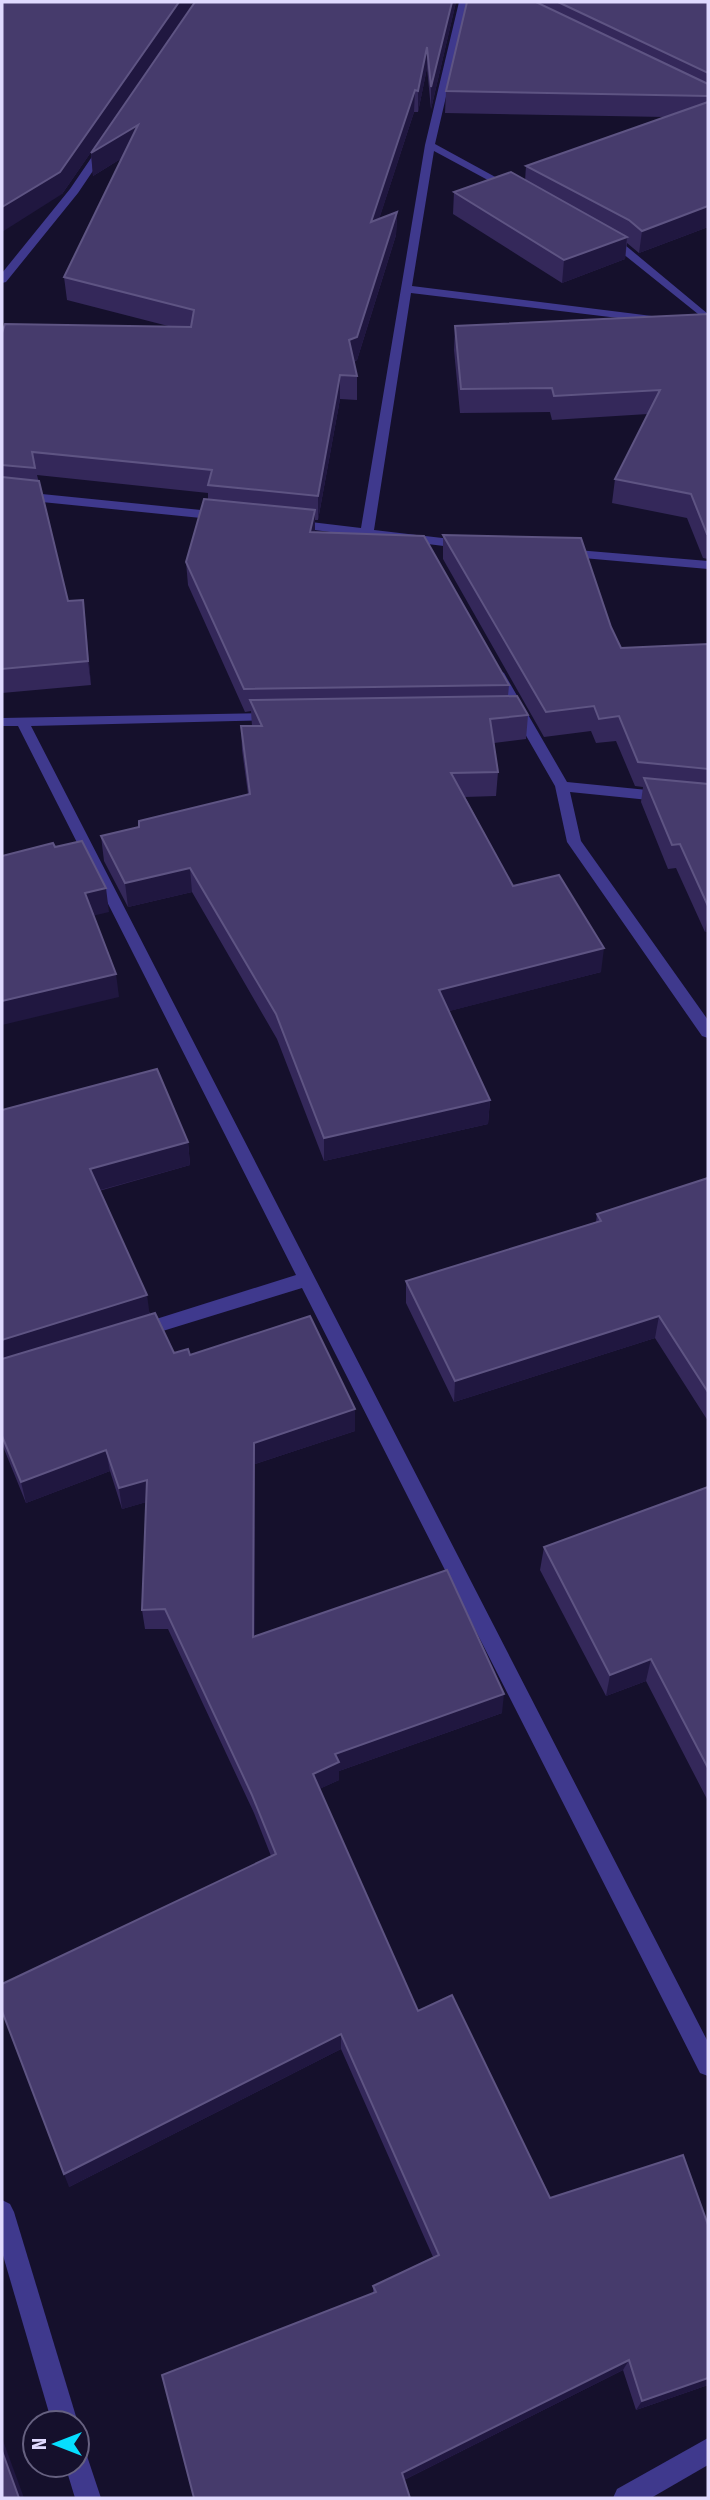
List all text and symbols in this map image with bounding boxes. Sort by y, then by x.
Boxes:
north arrow [21,2409,91,2479]
text: N [28,2438,51,2450]

